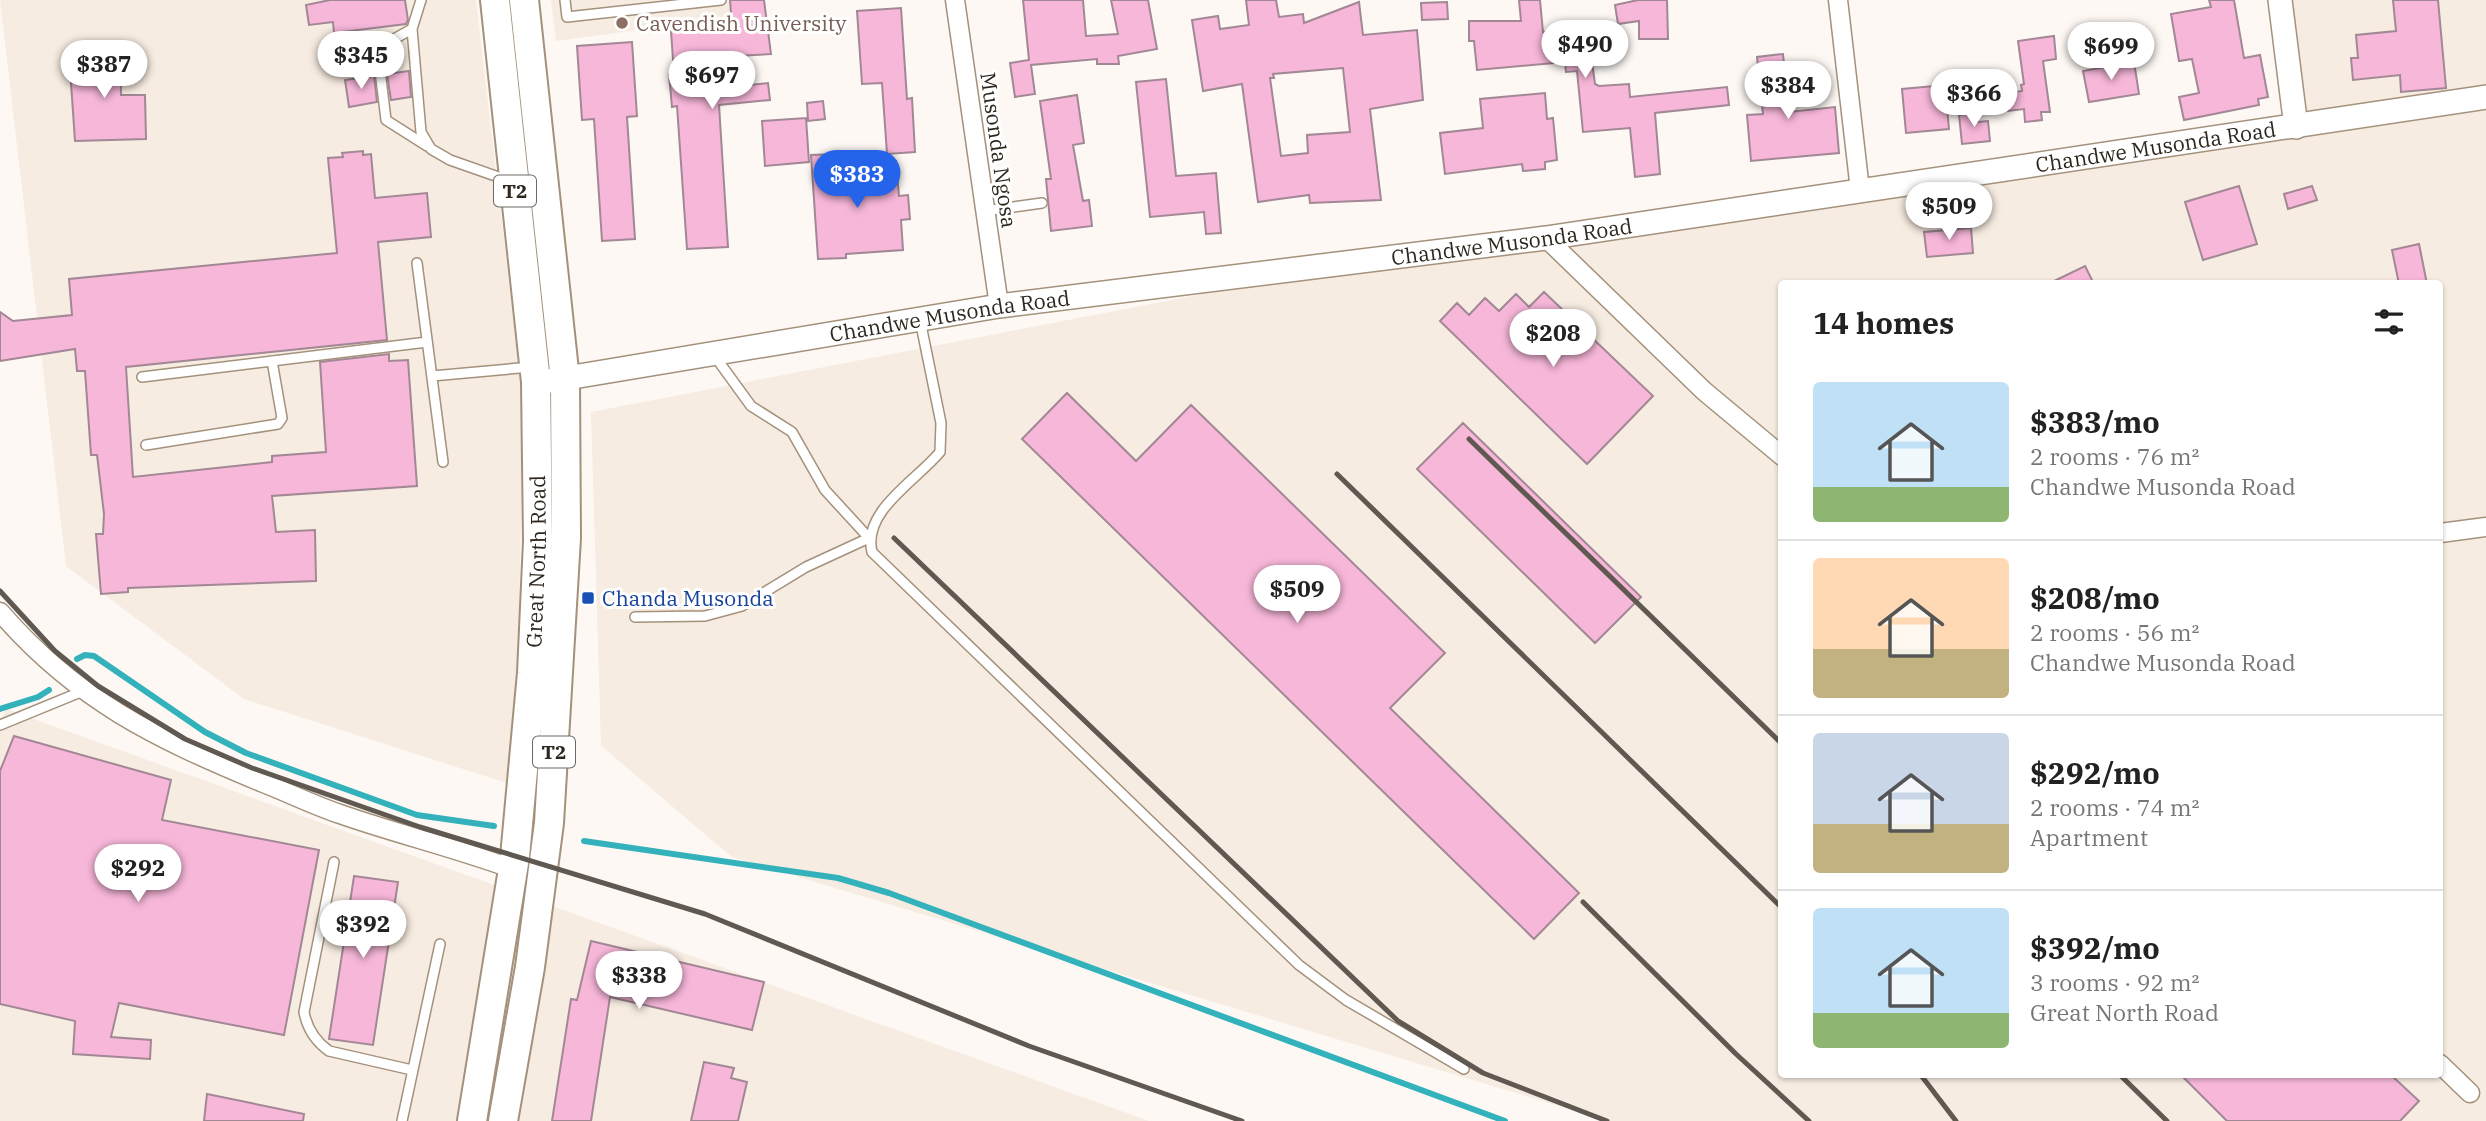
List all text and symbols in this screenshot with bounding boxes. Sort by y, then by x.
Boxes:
place label: Cavendish University [636,9,847,37]
marker: Cavendish University [614,15,630,31]
pin: $490 [1544,20,1626,80]
pin: $699 [2070,22,2152,82]
text: $490 [1557,28,1613,58]
text: $699 [2083,30,2139,60]
pin: $345 [320,32,402,91]
text: $345 [333,39,389,69]
pin: $387 [63,41,145,100]
text: $387 [76,48,132,78]
pin: $697 [671,52,753,111]
text: $697 [684,59,740,89]
pin: $384 [1747,61,1829,121]
text: $384 [1760,69,1816,99]
pin: $366 [1933,69,2015,129]
street label: Musonda Ngosa [974,70,1024,230]
text: $366 [1946,77,2002,107]
street label: Chandwe Musonda Road [2034,115,2278,178]
pin: $383 [816,150,898,210]
text: $383 [829,158,885,188]
road number: T2 [494,176,536,206]
pin: $509 [1908,182,1990,242]
text: $509 [1921,190,1977,220]
street label: Chandwe Musonda Road [1390,211,1634,271]
street label: Chandwe Musonda Road [827,283,1072,348]
text: 14 homes [1813,303,1954,342]
icon: filters [2370,303,2408,341]
pin: $208 [1512,310,1594,369]
text: $208 [1525,317,1581,347]
text: $383/mo [2030,402,2160,441]
icon: home [1869,410,1953,494]
text: 2 rooms · 76 m² [2030,441,2200,471]
text: Chandwe Musonda Road [2030,471,2296,501]
street label: Great North Road [519,475,552,648]
pin: $509 [1256,566,1338,625]
text: $509 [1269,573,1325,603]
text: $208/mo [2030,578,2160,617]
place label: Chanda Musonda [602,584,774,612]
icon: home [1869,586,1953,670]
marker: Chanda Musonda [580,590,596,606]
text: 2 rooms · 56 m² [2030,617,2200,647]
text: Chandwe Musonda Road [2030,647,2296,677]
road number: T2 [533,736,575,768]
text: $292/mo [2030,753,2160,792]
icon: home [1869,761,1953,845]
text: 2 rooms · 74 m² [2030,792,2200,822]
text: Apartment [2030,822,2148,852]
pin: $292 [97,844,179,904]
text: $292 [110,852,166,882]
pin: $392 [322,900,404,960]
text: $392 [335,908,391,938]
text: $392/mo [2030,928,2160,967]
icon: home [1869,936,1953,1020]
pin: $338 [598,951,680,1011]
text: $338 [611,959,667,989]
text: 3 rooms · 92 m² [2030,967,2200,997]
text: Great North Road [2030,997,2219,1027]

